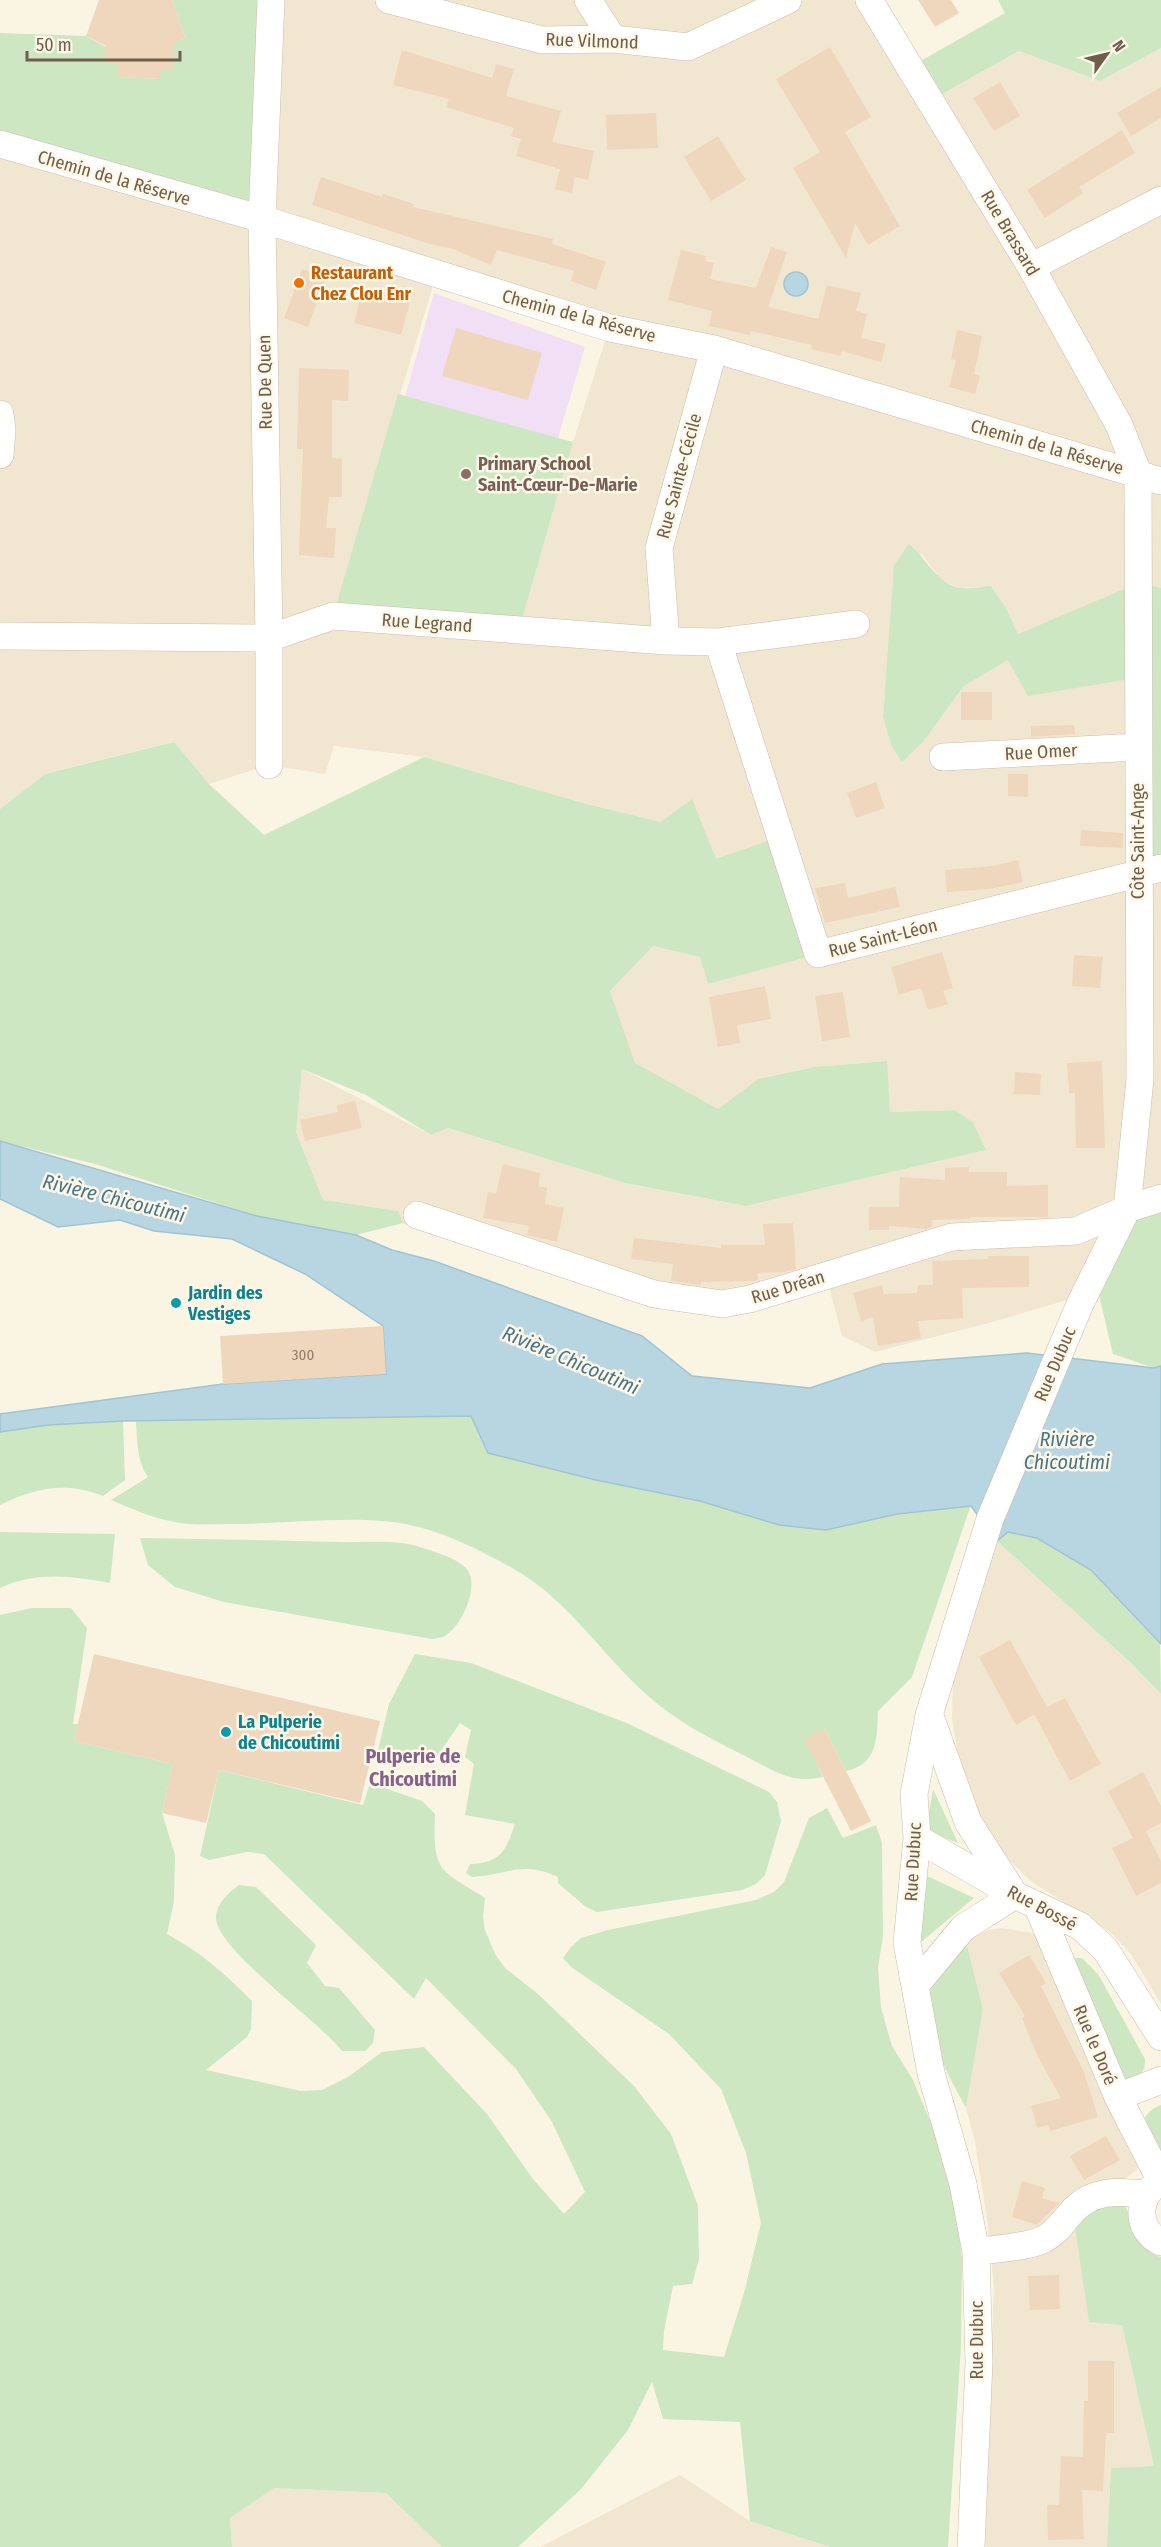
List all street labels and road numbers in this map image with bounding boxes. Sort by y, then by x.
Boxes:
street label: Rue Vilmond [545,28,639,54]
street label: Chemin de la Réserve [35,146,193,210]
street label: Rue Brassard [976,186,1044,280]
street label: Chemin de la Réserve [500,285,658,347]
street label: Rue De Quen [253,334,277,430]
street label: Rue Sainte-Cécile [652,411,706,541]
street label: Chemin de la Réserve [968,415,1126,479]
street label: Rue Legrand [381,609,473,637]
street label: Rue Omer [1004,739,1079,765]
street label: Côte Saint-Ange [1127,783,1149,899]
street label: Rue Saint-Léon [826,914,940,962]
street label: Rue Dréan [749,1265,827,1309]
street label: Rue Dubuc [1029,1323,1081,1405]
street label: Rue Dubuc [900,1822,926,1902]
street label: Rue Bossé [1003,1881,1081,1936]
street label: Rue le Doré [1068,2002,1122,2088]
street label: Rue Dubuc [966,2300,988,2379]

